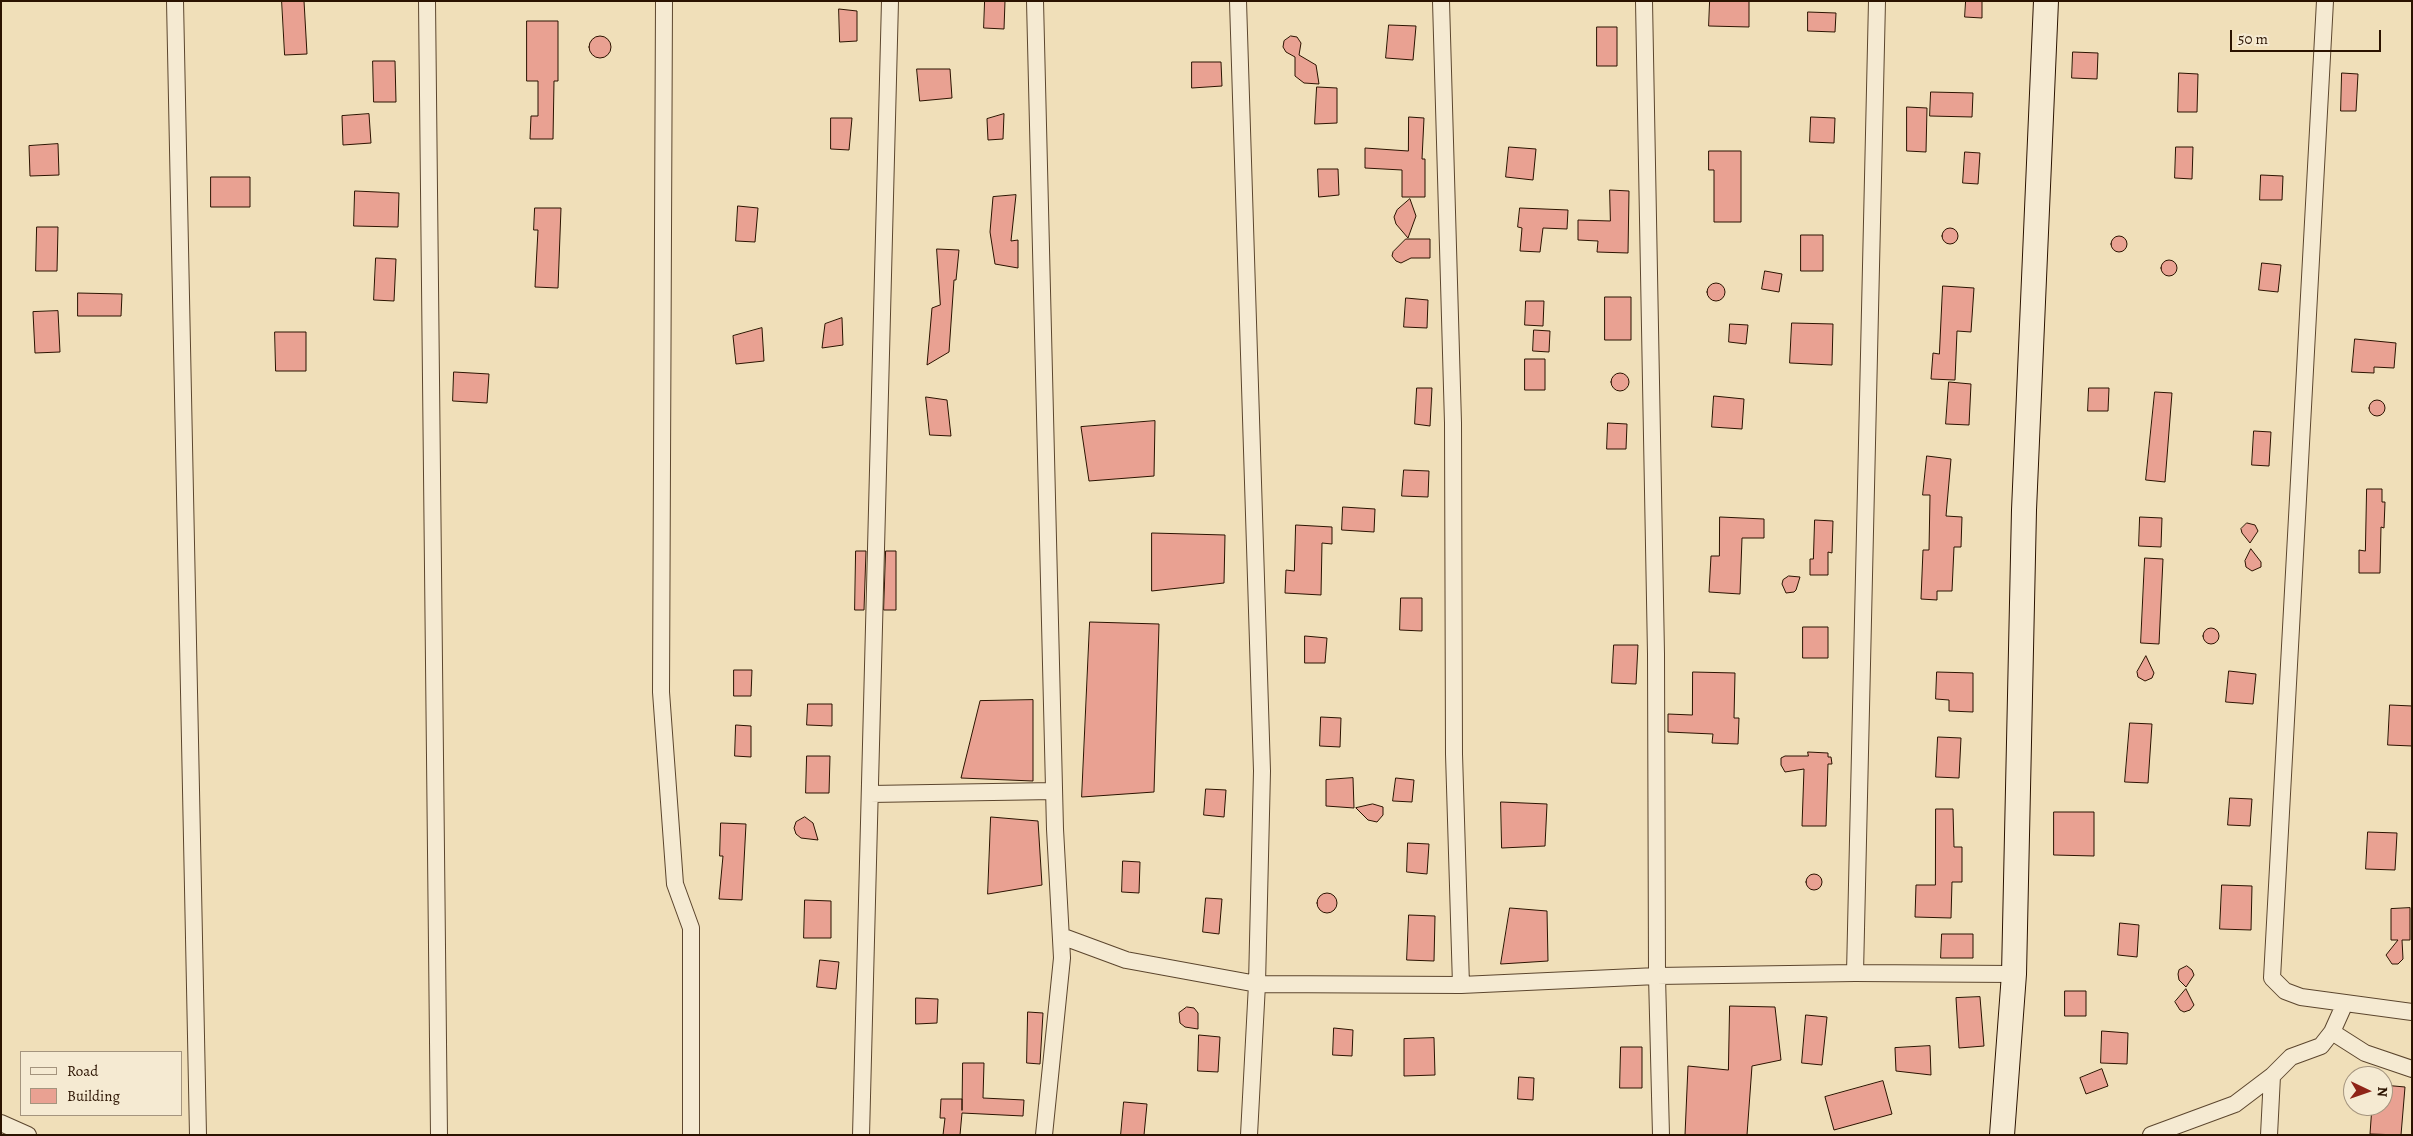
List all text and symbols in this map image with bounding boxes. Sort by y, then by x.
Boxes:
scale bar [2233,20,2384,52]
text: 50 m [2238,29,2268,49]
legend [20,1051,182,1116]
text: Road [67,1061,98,1081]
north arrow [2343,1066,2393,1116]
text: Building [67,1086,120,1106]
text: N [2373,1086,2392,1097]

